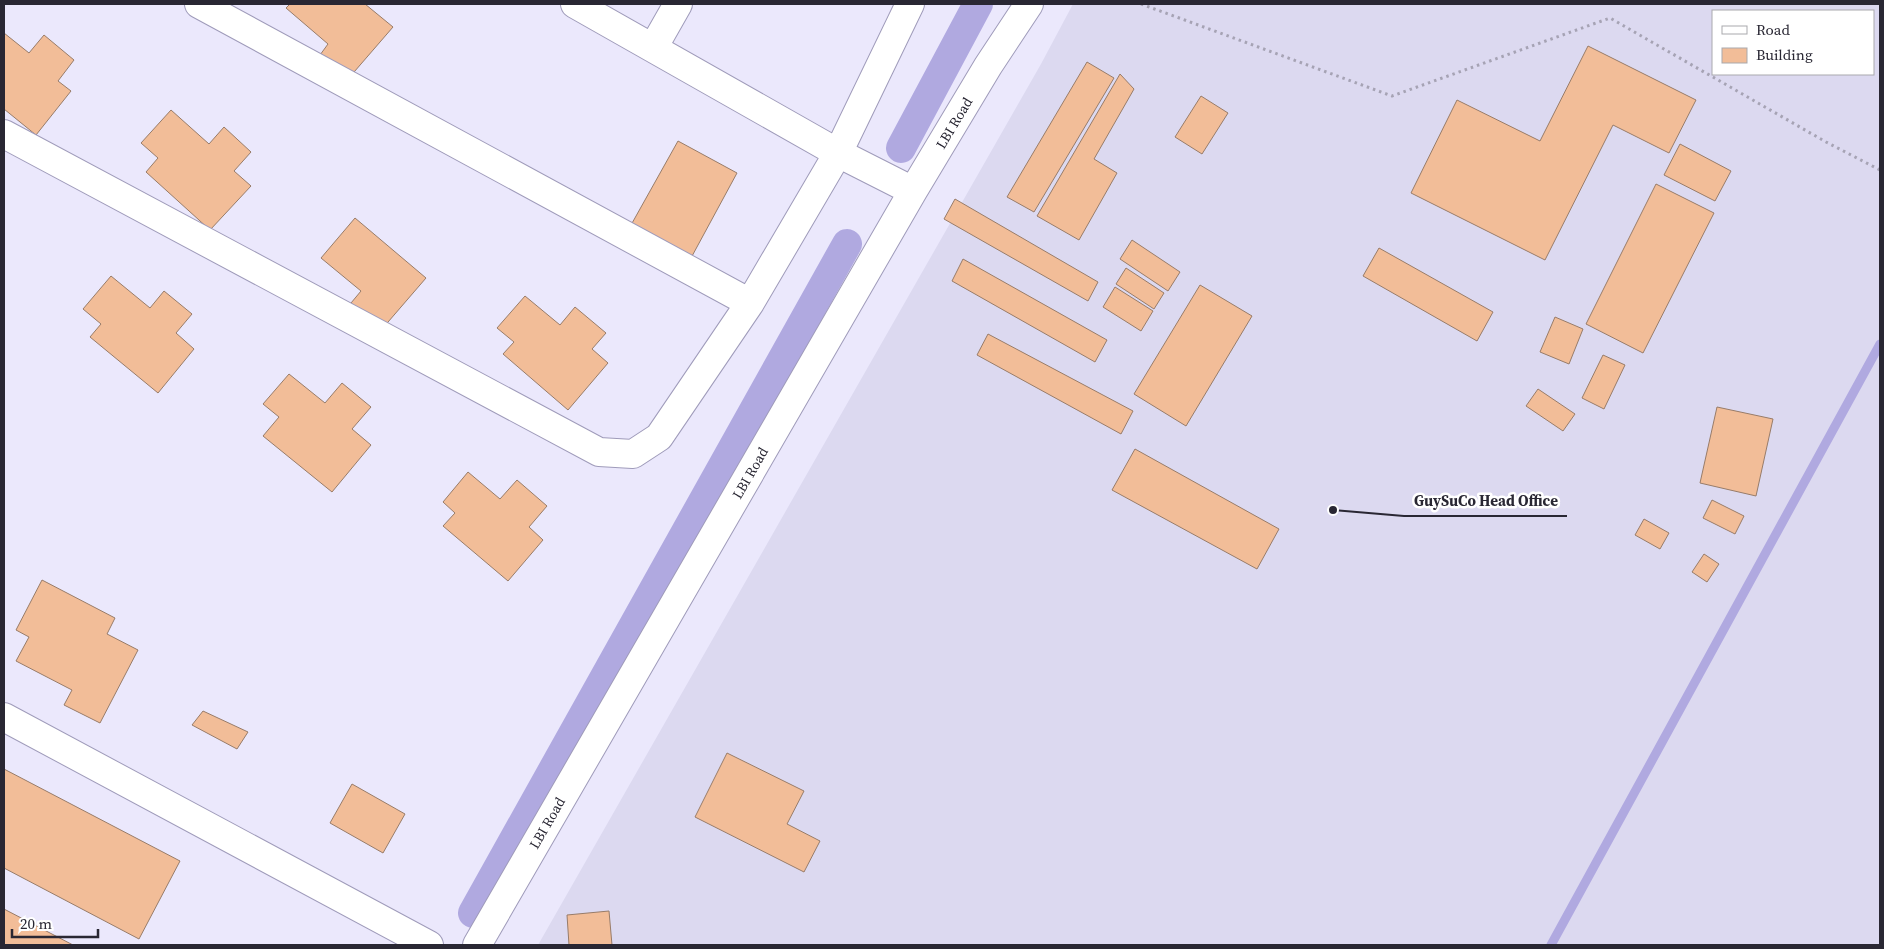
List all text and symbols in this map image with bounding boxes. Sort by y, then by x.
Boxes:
legend [1712,10,1874,75]
text: Road [1756,19,1790,40]
text: Building [1756,44,1813,65]
street label: LBI Road [931,93,977,152]
street label: LBI Road [727,443,773,503]
callout: GuySuCo Head Office [1404,486,1567,516]
text: GuySuCo Head Office [1414,490,1558,511]
street label: LBI Road [524,793,570,853]
scale bar [12,906,99,938]
text: 20 m [20,913,52,934]

